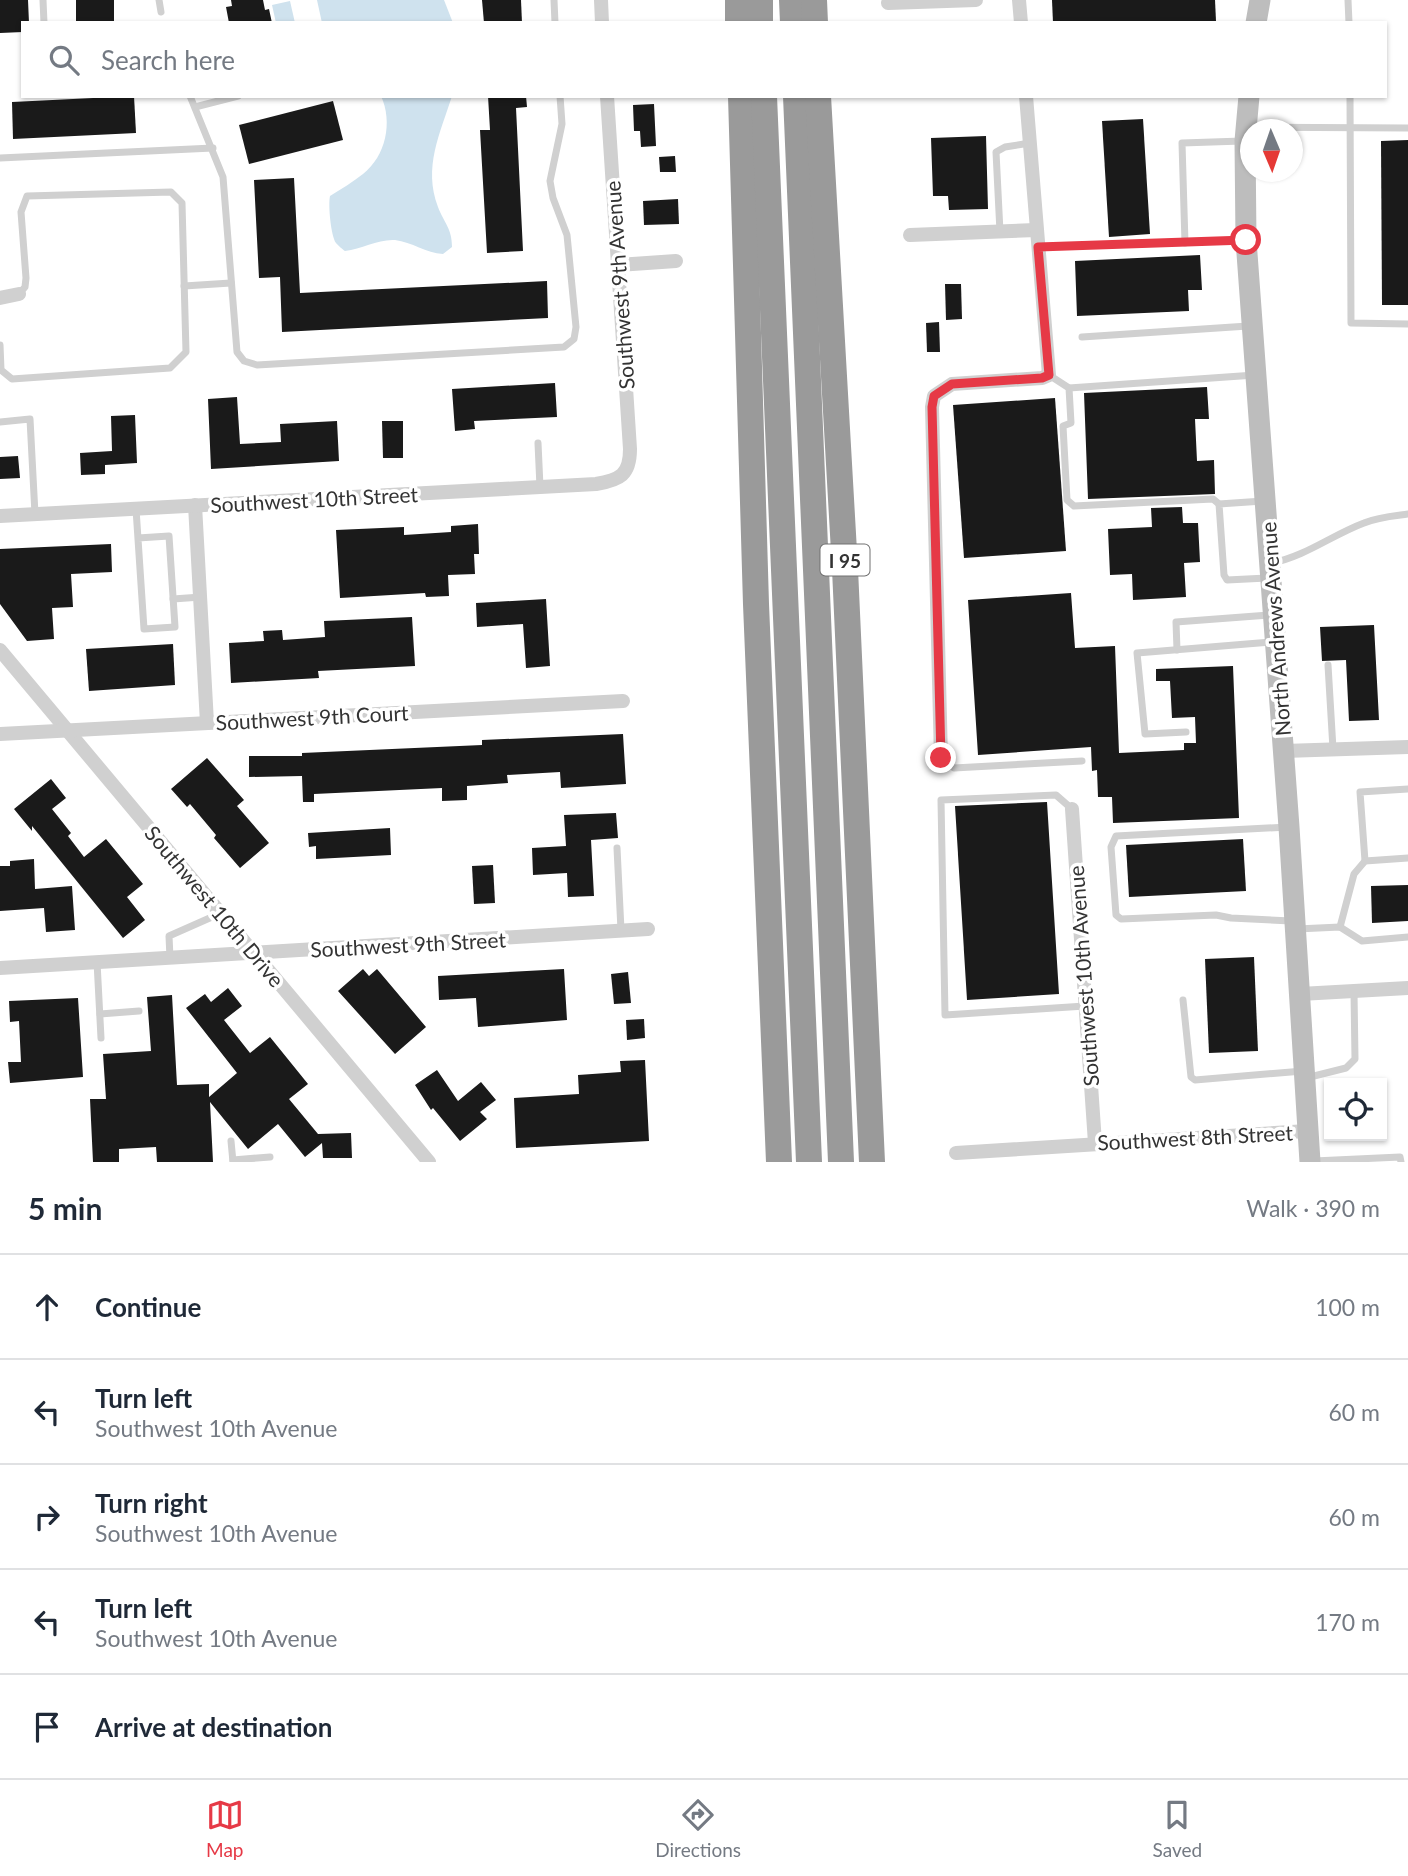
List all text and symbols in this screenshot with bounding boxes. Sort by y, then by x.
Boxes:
search box [21,21,1387,98]
icon: search [45,41,83,79]
text: Search here [101,44,235,76]
north arrow [1240,119,1303,182]
street label: Southwest 9th Avenue [599,180,639,390]
route start [1230,224,1261,255]
street label: Southwest 10th Street [210,481,419,517]
street label: North Andrews Avenue [1255,521,1295,737]
road number: I 95 [820,544,870,576]
street label: Southwest 9th Court [215,699,409,735]
route end [925,742,956,773]
street label: Southwest 10th Drive [140,820,290,992]
street label: Southwest 10th Avenue [1063,865,1103,1087]
street label: Southwest 9th Street [310,926,507,962]
map controls [1324,1078,1387,1141]
button: locate [1324,1078,1387,1141]
street label: Southwest 8th Street [1097,1119,1294,1155]
text: 5 min [28,1190,102,1226]
text: Walk · 390 m [1246,1194,1380,1222]
icon: ahead [28,1288,66,1326]
text: Continue [95,1291,201,1323]
text: 100 m [1315,1293,1380,1321]
text: Turn left [95,1382,192,1414]
icon: left [28,1393,66,1431]
text: 60 m [1329,1398,1380,1426]
text: Southwest 10th Avenue [95,1414,337,1442]
text: Turn right [95,1487,208,1519]
icon: right [28,1498,66,1536]
text: 60 m [1329,1503,1380,1531]
text: Southwest 10th Avenue [95,1519,337,1547]
text: Turn left [95,1592,192,1624]
icon: left [28,1603,66,1641]
text: 170 m [1315,1608,1380,1636]
text: Southwest 10th Avenue [95,1624,337,1652]
icon: arrive [28,1708,66,1746]
text: Arrive at destination [95,1711,332,1743]
tab: Map [206,1796,244,1861]
tab: Directions [655,1796,741,1861]
tab: Saved [1153,1796,1202,1861]

